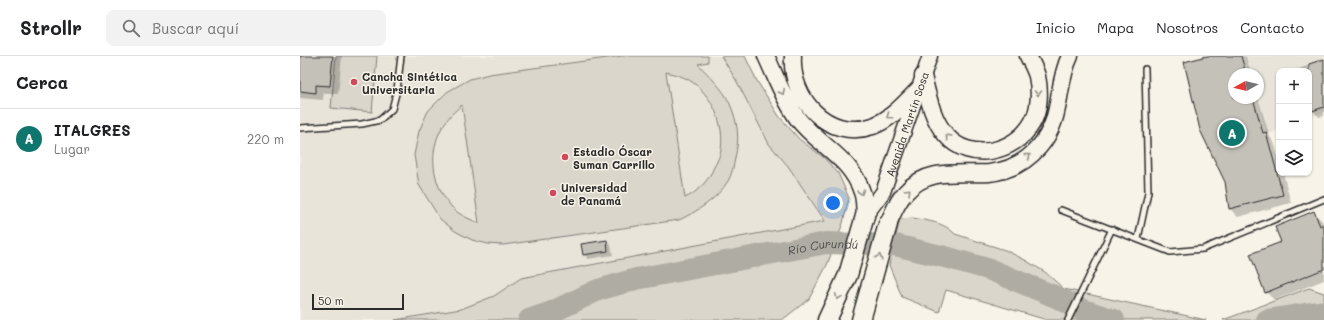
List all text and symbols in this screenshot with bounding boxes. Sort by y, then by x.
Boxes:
search box [106,10,386,46]
text: Strollr [20,15,82,40]
icon: search [120,17,142,39]
text: Buscar aquí [152,18,239,38]
text: Inicio [1036,18,1075,37]
text: Mapa [1097,18,1134,37]
text: Nosotros [1156,18,1218,37]
text: Contacto [1240,18,1304,37]
north arrow [1228,68,1264,104]
map controls [1276,68,1312,176]
button: + [1276,68,1312,104]
place label: Cancha Sintética Universitaria [362,69,457,97]
street label: Avenida Martín Sosa [881,69,932,178]
text: Cerca [16,71,68,93]
marker: Cancha Sintética Universitaria [349,77,359,87]
one-way arrow [778,87,785,95]
one-way arrow [1034,90,1042,96]
button: − [1276,104,1312,140]
one-way arrow [887,111,894,118]
pin: A [1219,118,1245,148]
text: ITALGRES [54,120,131,140]
text: A [24,130,34,147]
text: 220 m [247,130,284,147]
one-way arrow [945,134,952,142]
text: Lugar [54,140,90,157]
button: layers [1276,140,1312,176]
place label: Estadio Óscar Suman Carrillo [573,144,655,172]
marker: Estadio Óscar Suman Carrillo [560,152,570,162]
one-way arrow [1024,154,1031,161]
place label: Universidad de Panamá [561,180,627,208]
marker: Universidad de Panamá [548,188,558,198]
one-way arrow [903,188,910,196]
one-way arrow [857,189,865,196]
your location [823,193,843,213]
water label: Río Curundú [786,235,858,258]
one-way arrow [874,254,883,261]
scale bar [312,292,404,311]
text: 50 m [318,293,344,308]
one-way arrow [835,293,843,301]

